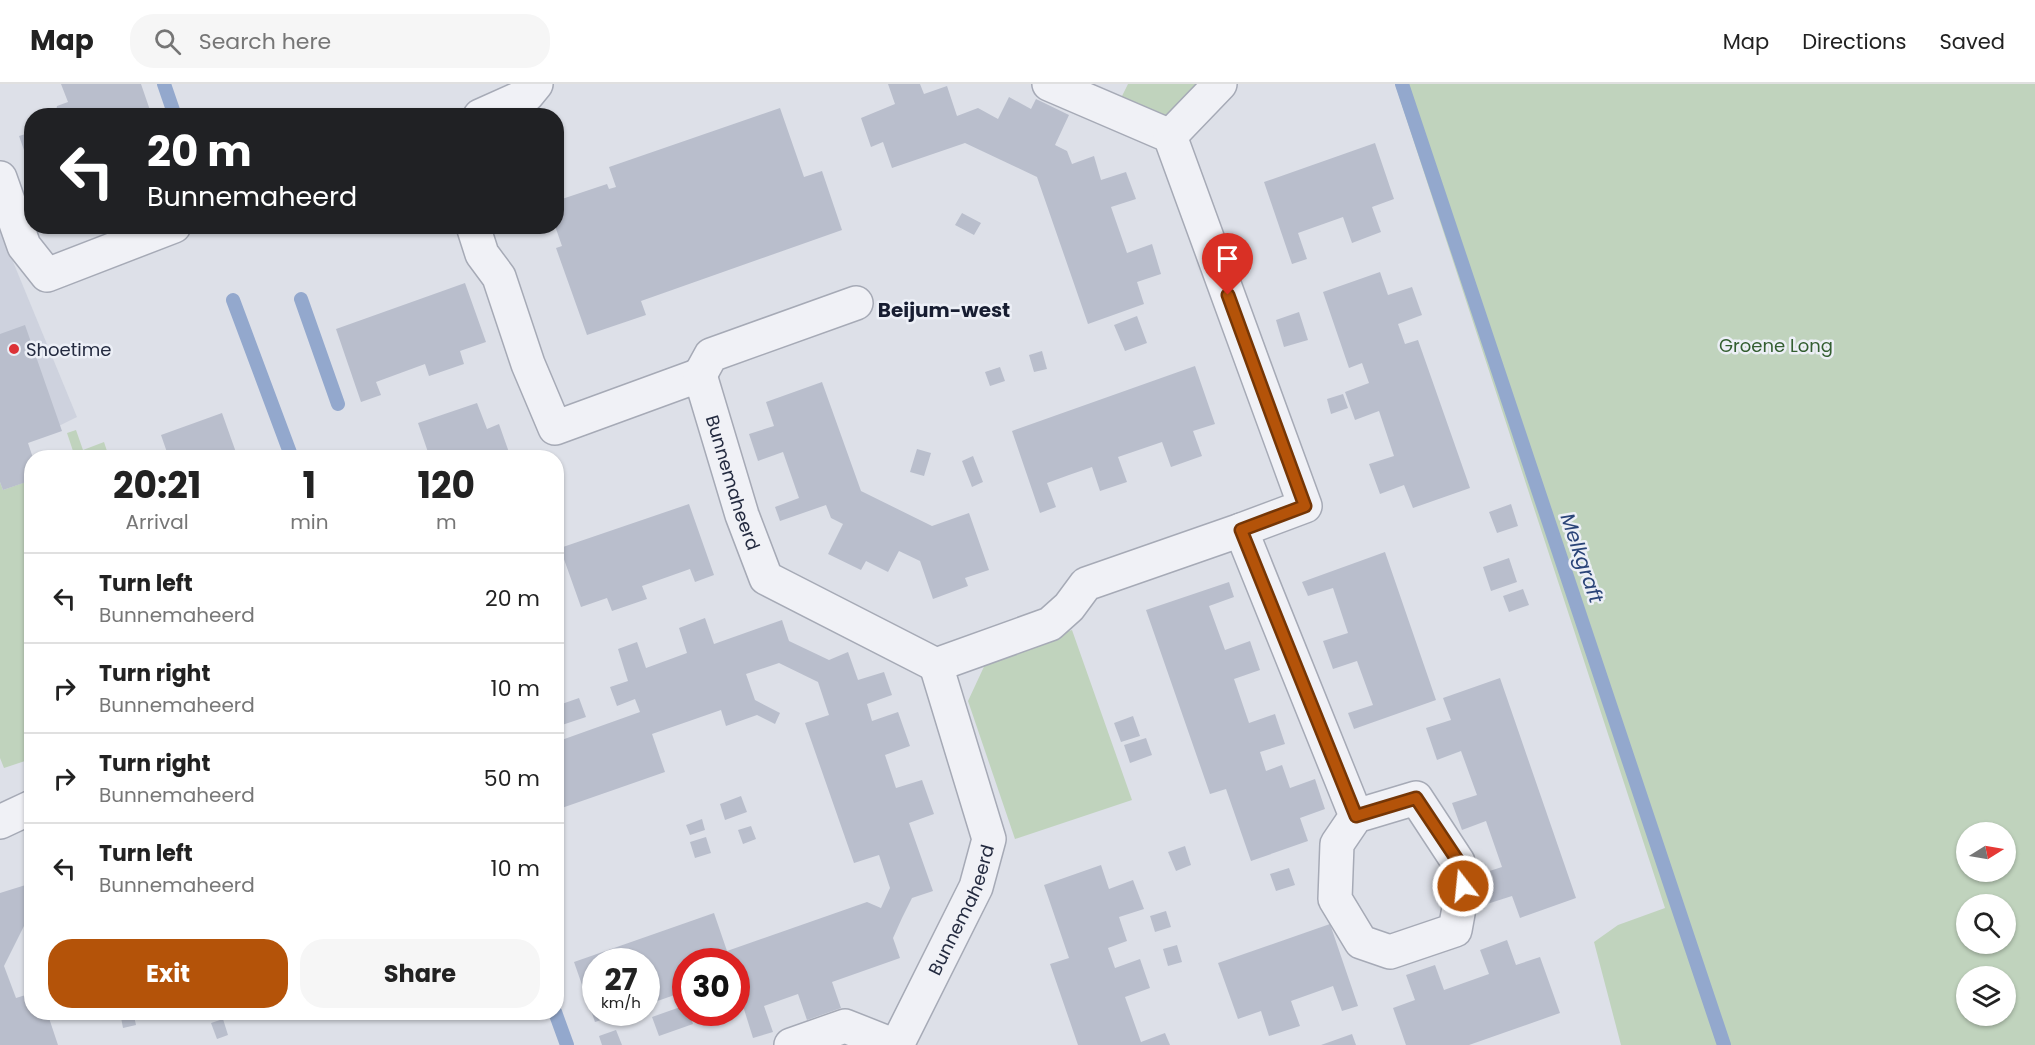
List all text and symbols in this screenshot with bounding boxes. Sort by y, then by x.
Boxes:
search box [130,14,550,68]
text: Map [30,21,94,60]
icon: search [151,25,184,58]
text: Search here [199,26,331,57]
text: Map [1723,27,1769,56]
text: Directions [1802,27,1906,56]
text: Saved [1939,27,2005,56]
text: 20 m [147,122,252,181]
icon: left [48,132,126,210]
text: Bunnemaheerd [147,178,357,215]
pin [1202,233,1253,295]
icon: arrive [1211,242,1244,275]
district label: Beijum-west [878,296,1010,324]
park label: Groene Long [1719,333,1833,358]
place label: Shoetime [26,337,111,362]
marker: Shoetime [7,342,21,356]
street label: Bunnemaheerd [700,412,767,553]
text: 20:21 [113,460,201,511]
text: 1 [303,460,316,511]
text: 120 [417,460,475,511]
text: Arrival [126,508,189,536]
text: min [290,508,329,536]
text: m [436,508,457,536]
water label: Melkgraft [1554,509,1611,607]
text: Turn left [99,568,193,599]
icon: left [48,582,81,615]
text: 20 m [485,583,540,614]
text: Bunnemaheerd [99,601,255,629]
text: Turn right [99,658,210,689]
icon: right [48,672,81,705]
text: 10 m [491,673,540,704]
text: Bunnemaheerd [99,691,255,719]
text: Turn right [99,748,210,779]
icon: right [48,762,81,795]
text: 50 m [484,763,540,794]
text: Bunnemaheerd [99,781,255,809]
north arrow [1956,822,2016,882]
map controls [1956,822,2016,1026]
text: Turn left [99,838,193,869]
street label: Bunnemaheerd [922,842,999,979]
icon: left [48,852,81,885]
text: 10 m [491,853,540,884]
position arrow [1431,854,1495,918]
text: Bunnemaheerd [99,871,255,899]
button: search [1956,894,2016,954]
button: Exit [48,939,288,1008]
button: Share [300,939,540,1008]
speed limit sign: 30 [672,948,750,1026]
text: 27 [604,958,638,1001]
button: layers [1956,966,2016,1026]
text: km/h [601,992,641,1013]

